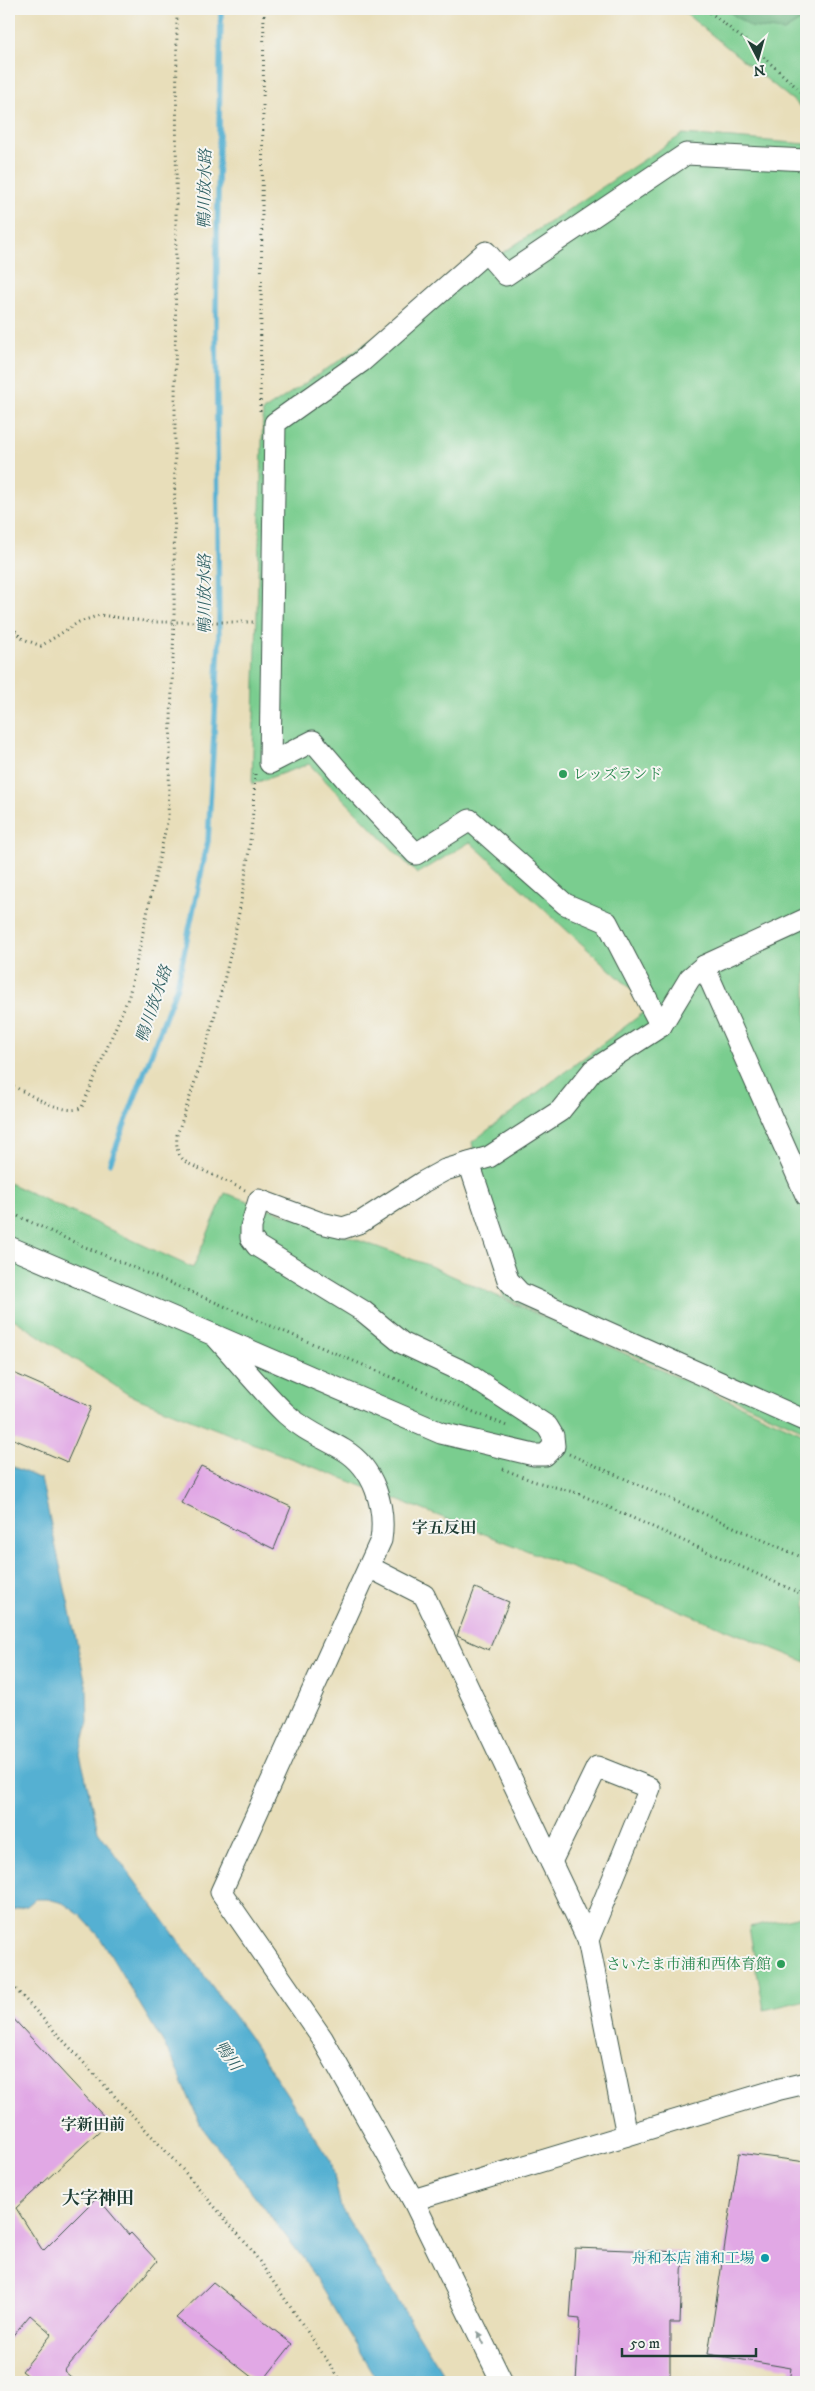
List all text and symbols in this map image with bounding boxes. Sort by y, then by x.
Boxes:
north arrow [732,32,782,82]
text: N [752,60,766,80]
water label: 鴨川放水路 [194,148,216,229]
water label: 鴨川放水路 [195,553,215,634]
place label: レッズランド [573,765,663,784]
marker: レッズランド [557,768,569,780]
water label: 鴨川放水路 [132,962,177,1045]
district label: 字五反田 [412,1518,476,1538]
place label: さいたま市浦和西体育館 [606,1955,771,1974]
marker: さいたま市浦和西体育館 [775,1958,787,1970]
water label: 鴨川 [211,2037,247,2076]
district label: 字新田前 [61,2115,125,2135]
district label: 大字神田 [62,2188,134,2210]
place label: 舟和本店 浦和工場 [632,2249,755,2268]
marker: 舟和本店 浦和工場 [759,2252,771,2264]
scale bar [622,2326,756,2358]
one-way arrow [477,2331,485,2346]
text: 50 m [630,2334,660,2353]

